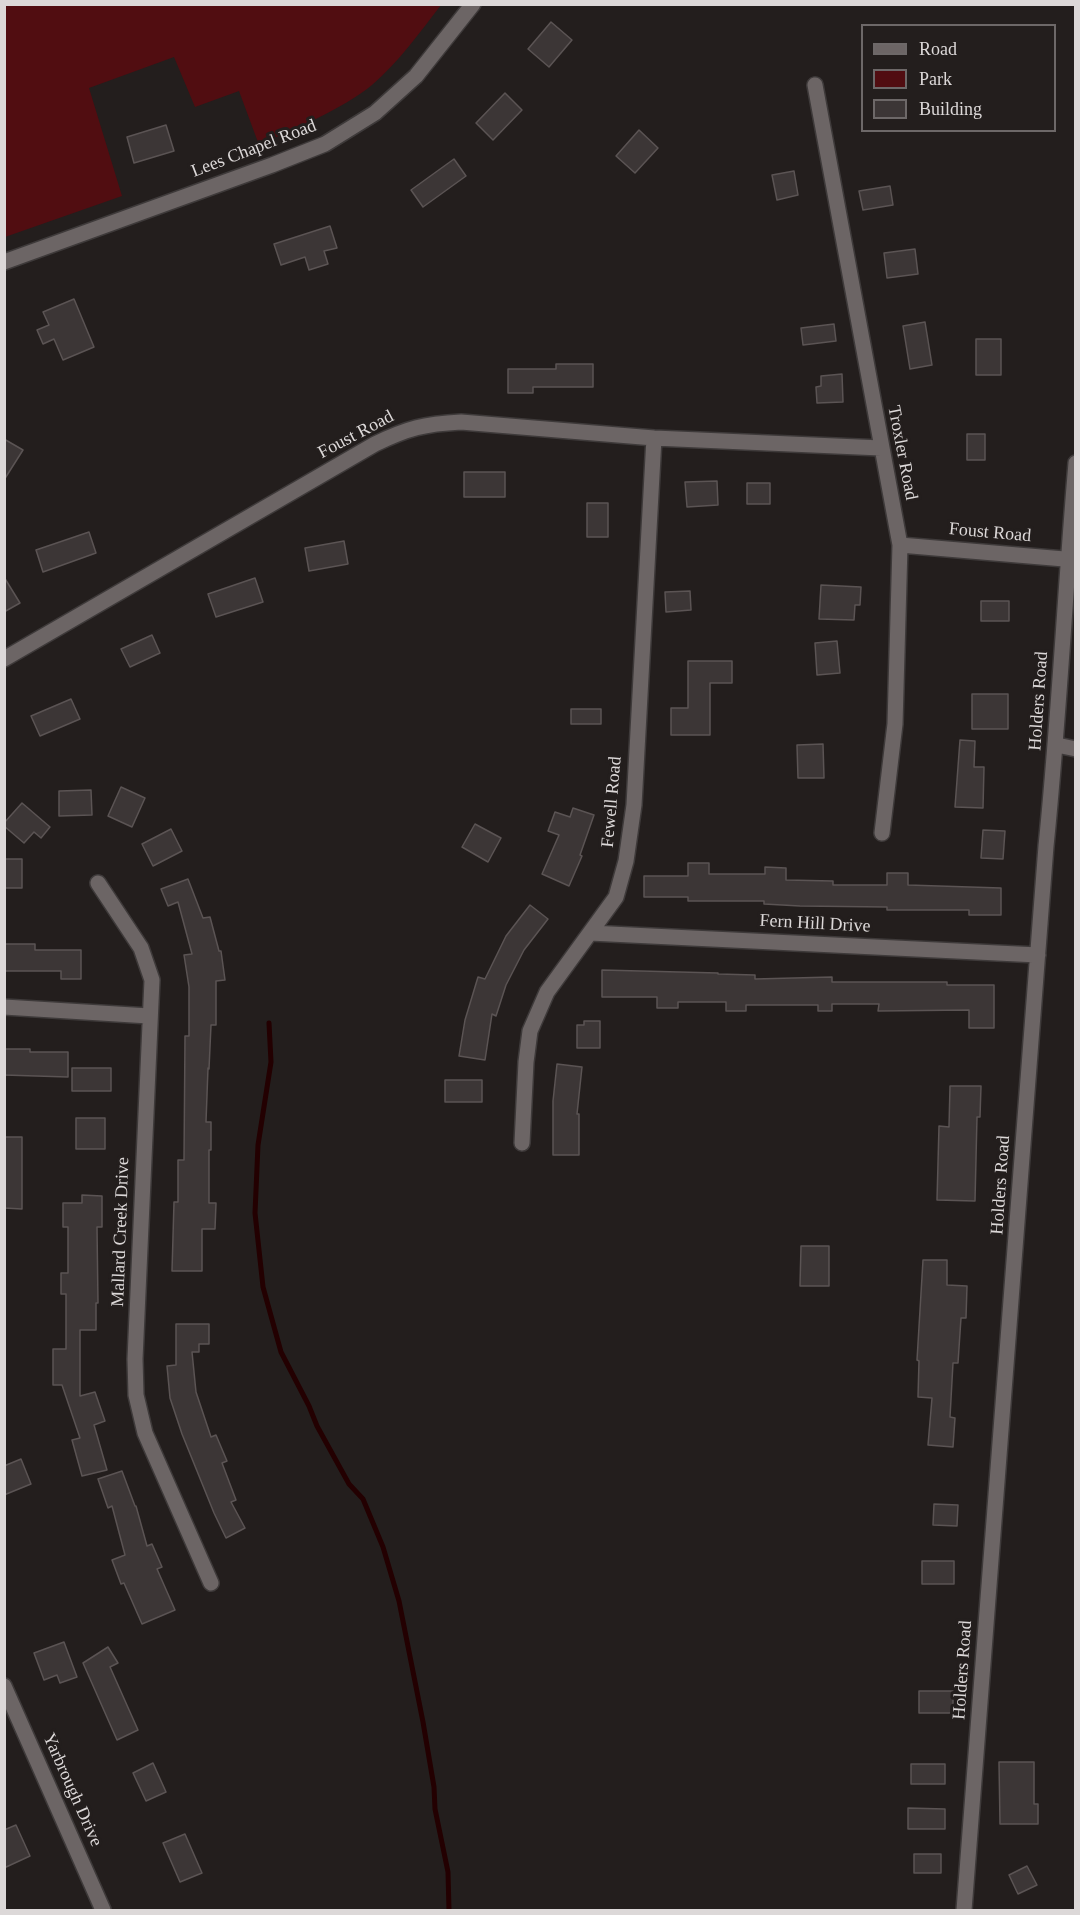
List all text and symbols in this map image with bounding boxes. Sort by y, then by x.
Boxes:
legend [861,24,1056,132]
text: Road [919,39,957,59]
text: Park [919,69,952,89]
text: Building [919,99,982,119]
street label: Lees Chapel Road [189,115,319,183]
street label: Troxler Road [882,404,922,502]
street label: Foust Road [315,406,397,464]
street label: Foust Road [948,519,1032,547]
street label: Holders Road [1025,651,1053,751]
street label: Fewell Road [597,755,627,849]
street label: Fern Hill Drive [759,910,871,938]
street label: Holders Road [987,1135,1015,1235]
street label: Mallard Creek Drive [108,1157,134,1307]
street label: Holders Road [949,1620,977,1720]
street label: Yarbrough Drive [37,1730,107,1850]

